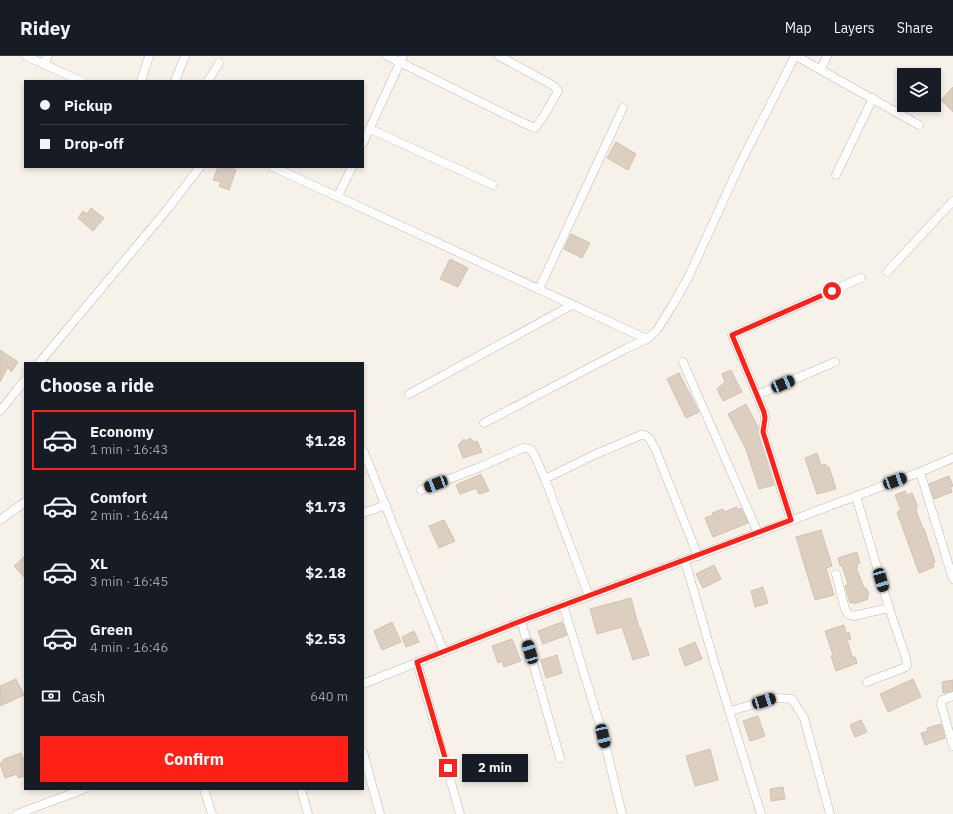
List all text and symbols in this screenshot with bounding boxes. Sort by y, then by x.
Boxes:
text: Ridey [20,16,70,40]
text: Map [785,19,812,37]
text: Layers [834,19,875,37]
text: Share [897,19,933,37]
map controls [897,68,941,112]
button: layers [897,68,941,112]
text: Pickup [64,96,112,115]
text: Drop-off [64,134,124,153]
route start [823,282,841,300]
text: Choose a ride [40,374,154,397]
car [770,374,796,394]
icon: car [42,422,78,458]
text: Economy [90,422,154,441]
text: $1.28 [305,431,346,450]
text: 1 min · 16:43 [90,441,168,458]
car [882,471,908,491]
car [423,474,449,494]
icon: car [42,488,78,524]
text: Comfort [90,488,147,507]
text: $1.73 [305,497,346,516]
text: 2 min · 16:44 [90,507,168,524]
icon: car [42,554,78,590]
text: XL [90,554,108,573]
text: $2.18 [305,563,346,582]
car [872,567,890,593]
text: 3 min · 16:45 [90,573,168,590]
icon: car [42,620,78,656]
text: Green [90,620,133,639]
text: $2.53 [305,629,346,648]
text: 4 min · 16:46 [90,639,168,656]
car [521,639,539,665]
icon: cash [40,685,62,707]
text: Cash [72,687,105,706]
text: 640 m [310,688,348,705]
car [751,692,777,710]
car [594,723,612,749]
button: Confirm [40,736,348,782]
callout: 2 min [462,754,528,782]
route end [439,759,457,777]
text: 2 min [478,759,512,776]

